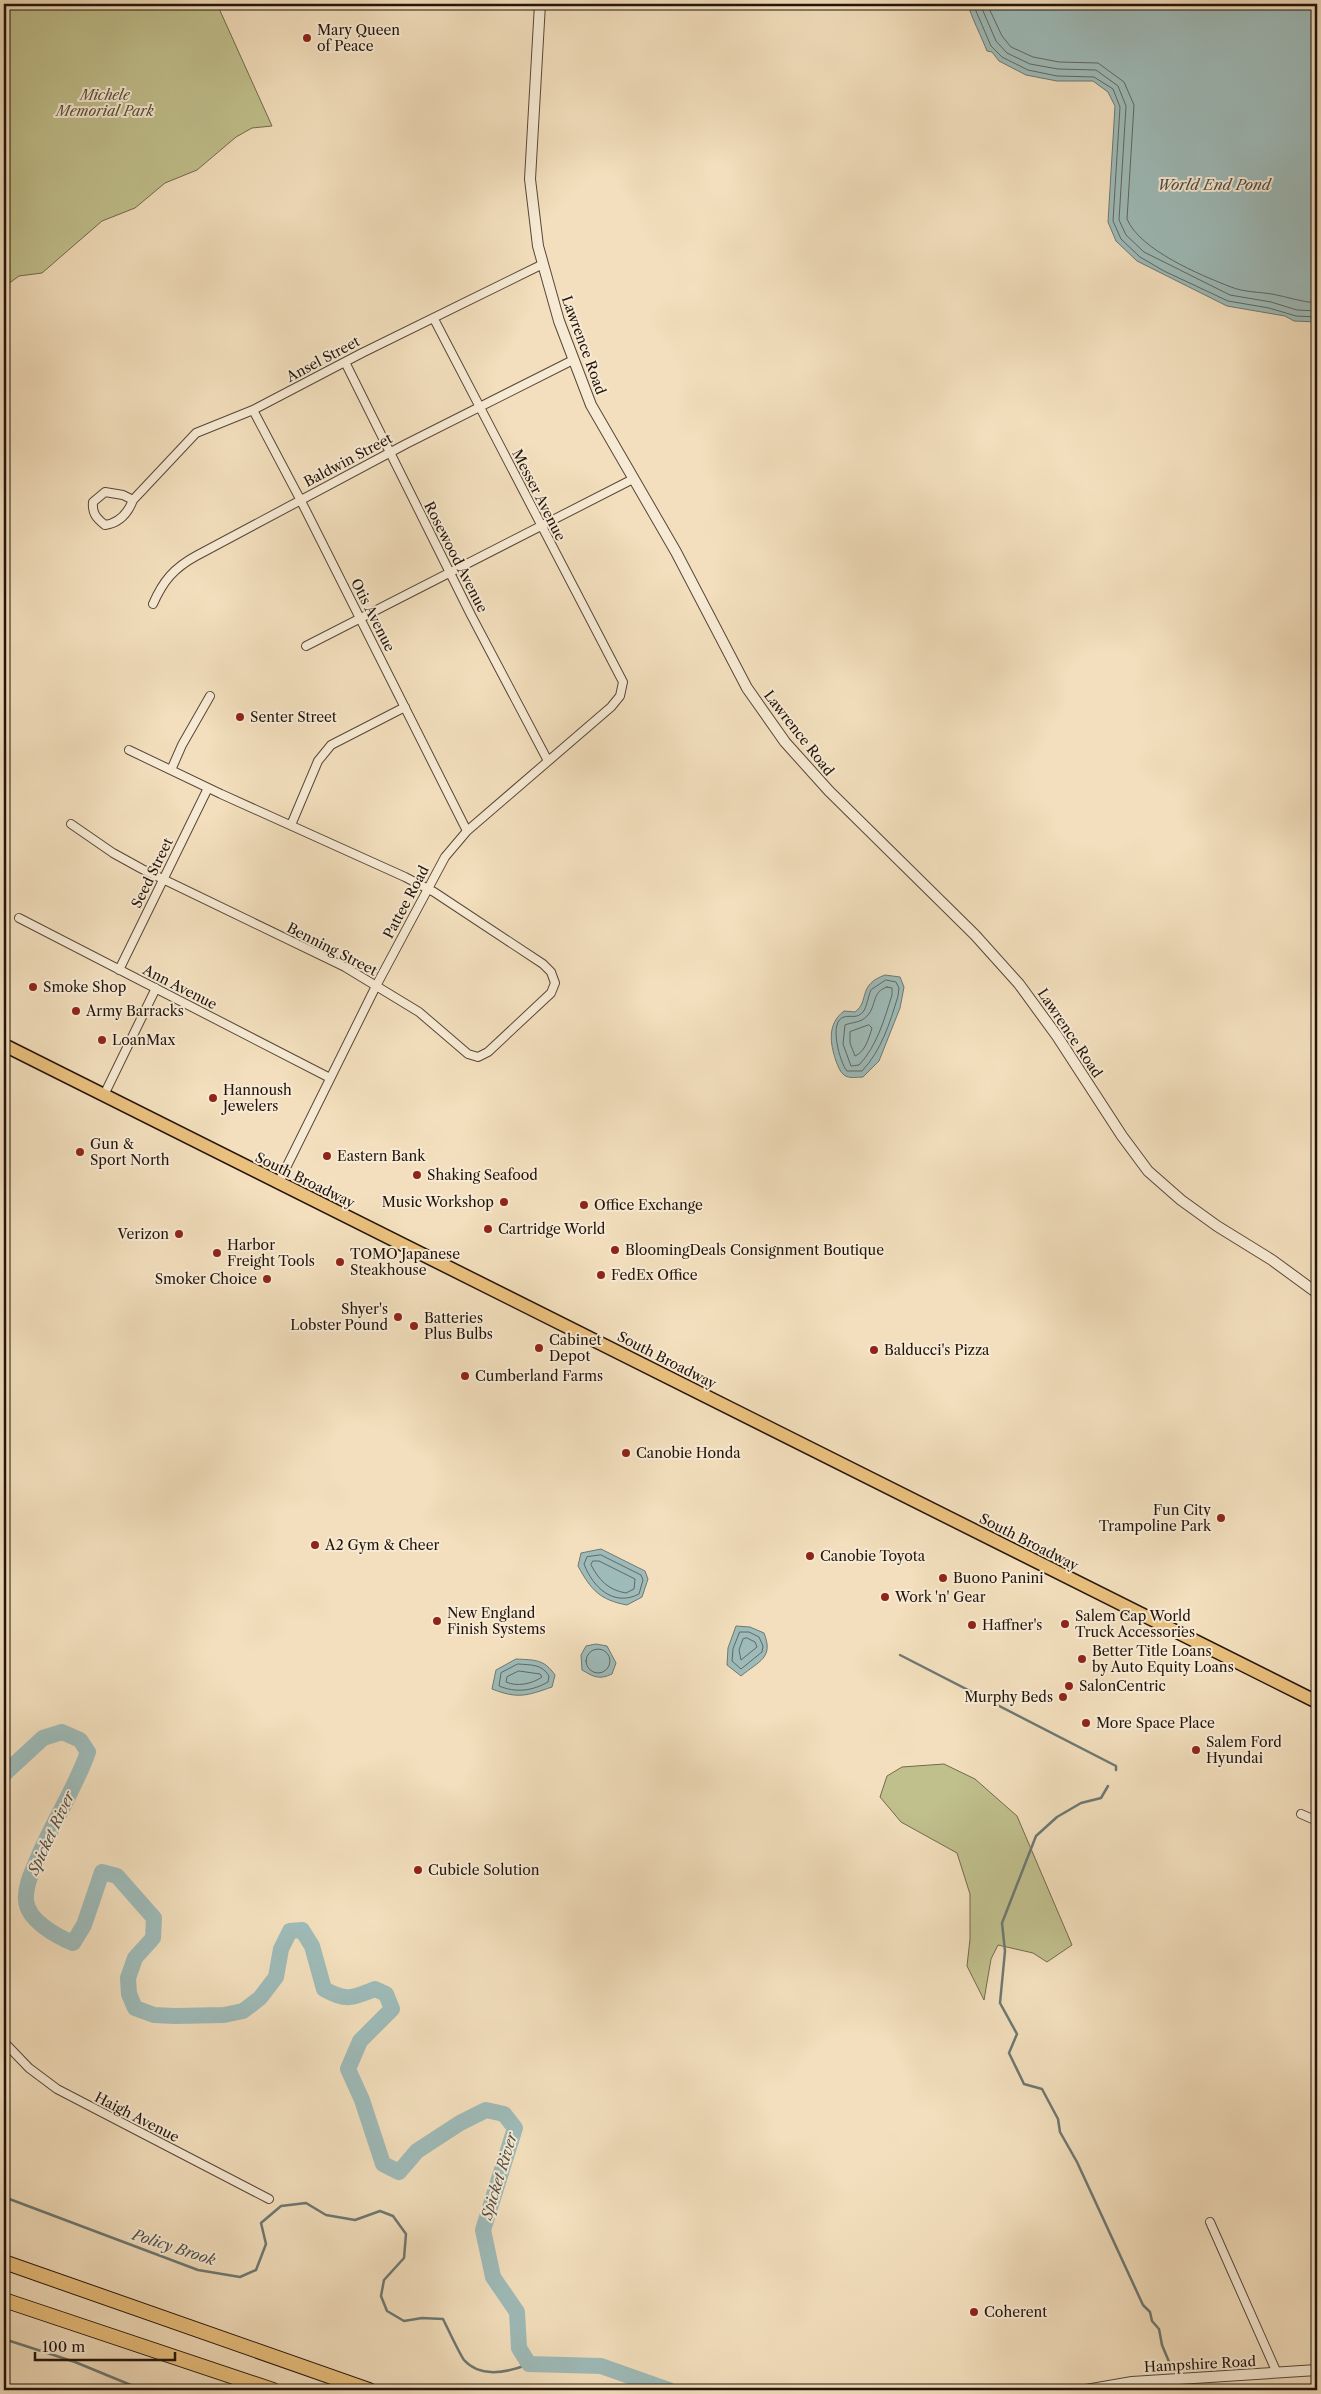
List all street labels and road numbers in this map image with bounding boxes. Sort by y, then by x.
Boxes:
street label: Lawrence Road [558,293,610,397]
street label: Ansel Street [282,332,363,386]
street label: Baldwin Street [301,429,395,491]
street label: Messer Avenue [508,446,570,544]
street label: Rosewood Avenue [420,498,492,616]
street label: Otis Avenue [347,575,399,655]
street label: Lawrence Road [760,687,838,780]
street label: Seed Street [127,835,177,911]
street label: Pattee Road [379,862,433,942]
street label: Benning Street [284,919,380,980]
street label: Ann Avenue [139,960,220,1013]
street label: Lawrence Road [1034,985,1107,1081]
street label: South Broadway [252,1148,358,1212]
street label: South Broadway [614,1327,720,1393]
street label: South Broadway [976,1509,1082,1575]
street label: Haigh Avenue [92,2088,182,2146]
street label: Hampshire Road [1144,2352,1257,2376]

